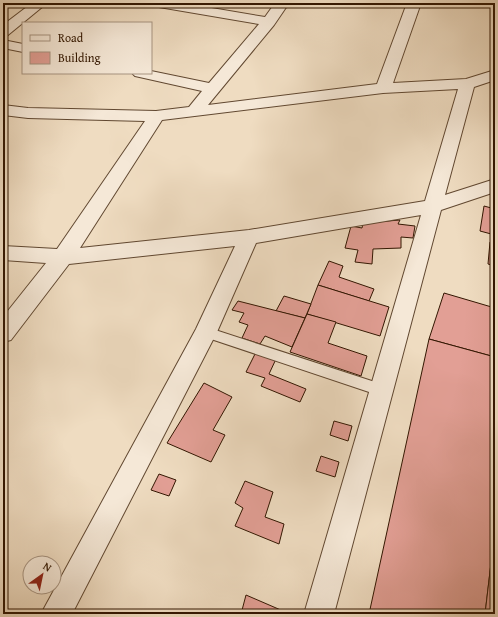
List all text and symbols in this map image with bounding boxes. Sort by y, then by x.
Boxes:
legend [22,22,152,74]
text: Road [58,29,84,46]
text: Building [58,49,101,66]
north arrow [22,555,62,595]
text: N [40,558,55,576]

